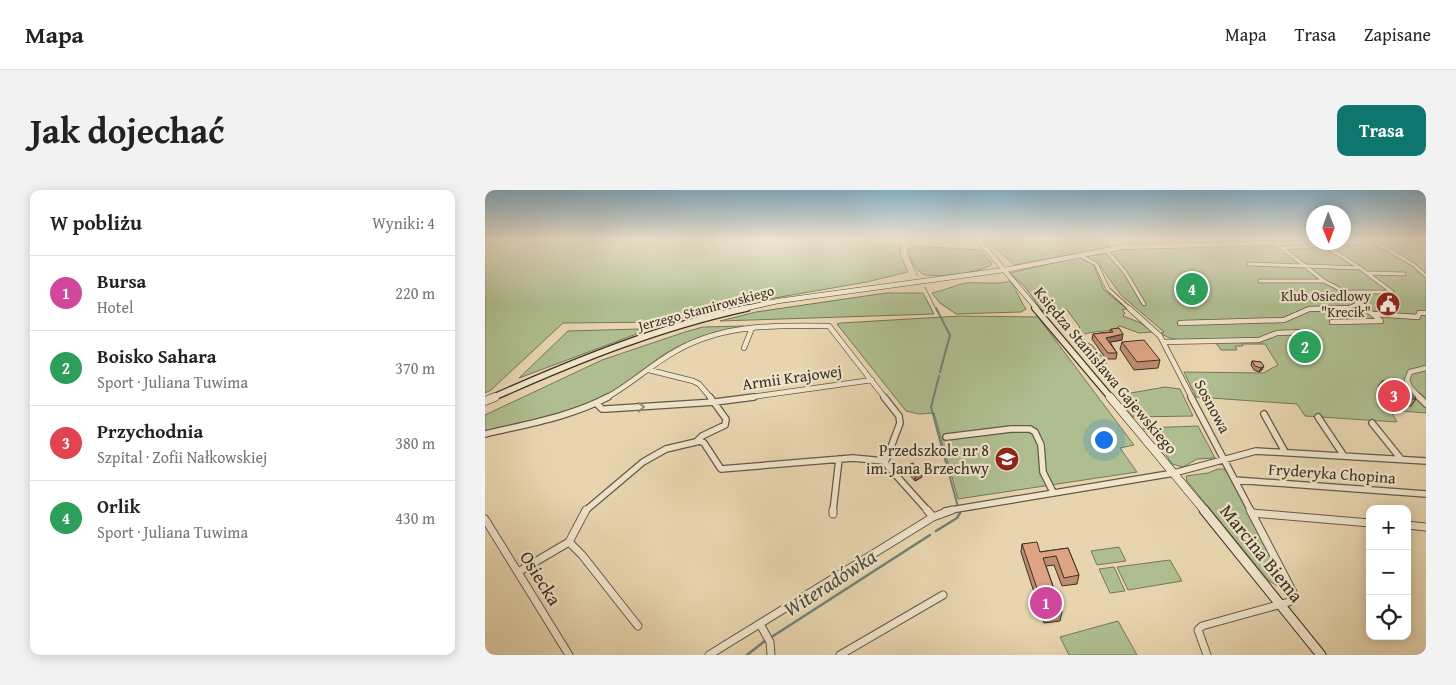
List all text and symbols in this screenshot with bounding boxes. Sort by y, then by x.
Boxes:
text: Mapa [25,17,84,52]
text: Mapa [1225,21,1266,48]
text: Trasa [1294,21,1336,48]
text: Zapisane [1364,21,1431,48]
text: Jak dojechać [30,105,224,156]
button: Trasa [1337,105,1426,156]
north arrow [1306,205,1351,250]
text: W pobliżu [50,207,142,238]
text: Wyniki: 4 [372,211,435,235]
text: Bursa [97,267,146,295]
pin: 4 [1176,270,1208,308]
street label: Jerzego Stamirowskiego [634,280,776,336]
text: 1 [62,281,70,305]
text: 220 m [395,281,435,305]
street label: Księdza Stanisława Gajewskiego [1029,281,1183,459]
place label: Klub Osiedlowy "Krecik" [1281,286,1371,322]
public building icon: Klub Osiedlowy "Krecik" [1375,291,1401,317]
text: Hotel [97,295,133,319]
pin: 2 [1289,328,1321,366]
text: Boisko Sahara [97,342,217,370]
text: 2 [62,356,70,380]
text: 370 m [395,356,435,380]
street label: Armii Krajowej [741,358,843,396]
text: Sport · Juliana Tuwima [97,370,248,394]
street label: Sosnowa [1189,375,1237,438]
pin: 3 [1378,377,1410,415]
one-way arrow [638,402,646,413]
text: Przychodnia [97,417,203,445]
your location [1091,427,1117,453]
text: 3 [62,431,70,455]
text: 380 m [395,431,435,455]
place label: Przedszkole nr 8 im. Jana Brzechwy [866,438,989,480]
text: Szpital · Zofii Nałkowskiej [97,445,267,469]
school or university icon: Przedszkole nr 8 im. Jana Brzechwy [994,446,1020,472]
street label: Fryderyka Chopina [1267,457,1397,489]
text: Orlik [97,492,140,520]
street label: Marcina Biema [1214,498,1310,608]
map controls [1366,505,1411,640]
button: + [1366,505,1411,550]
text: 4 [62,506,70,530]
text: 430 m [395,506,435,530]
text: Sport · Juliana Tuwima [97,520,248,544]
water label: Witeradówka [777,541,883,624]
street label: Osiecka [513,545,569,611]
button: − [1366,550,1411,595]
pin: 1 [1030,584,1062,622]
button: locate [1366,595,1411,640]

